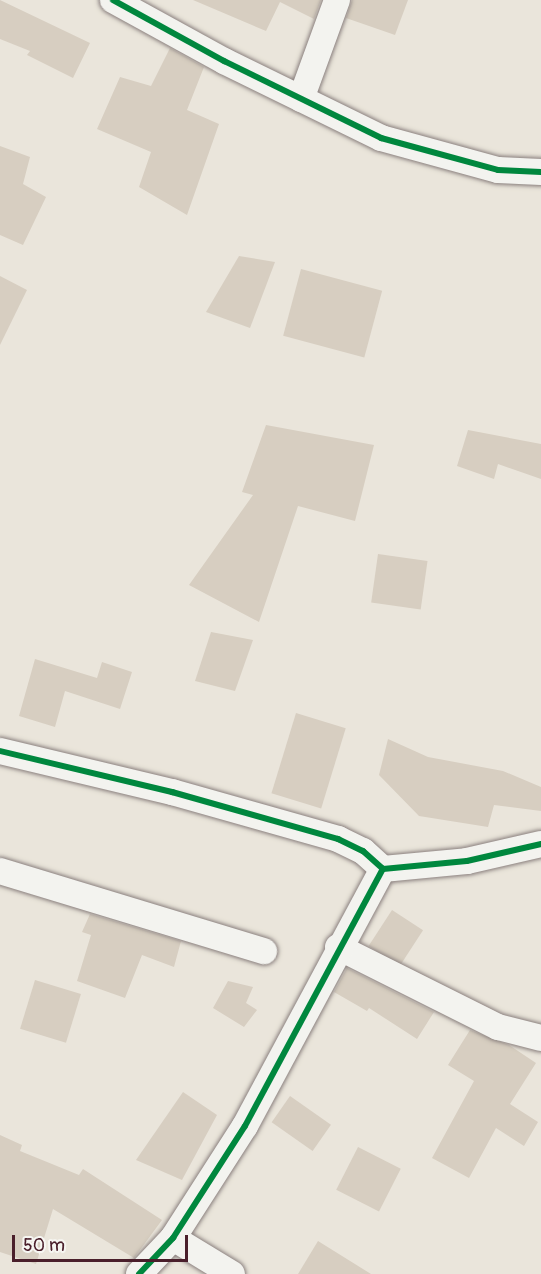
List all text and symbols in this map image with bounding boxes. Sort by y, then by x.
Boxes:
scale bar [15,1223,190,1261]
text: 50 m [23,1234,65,1257]

